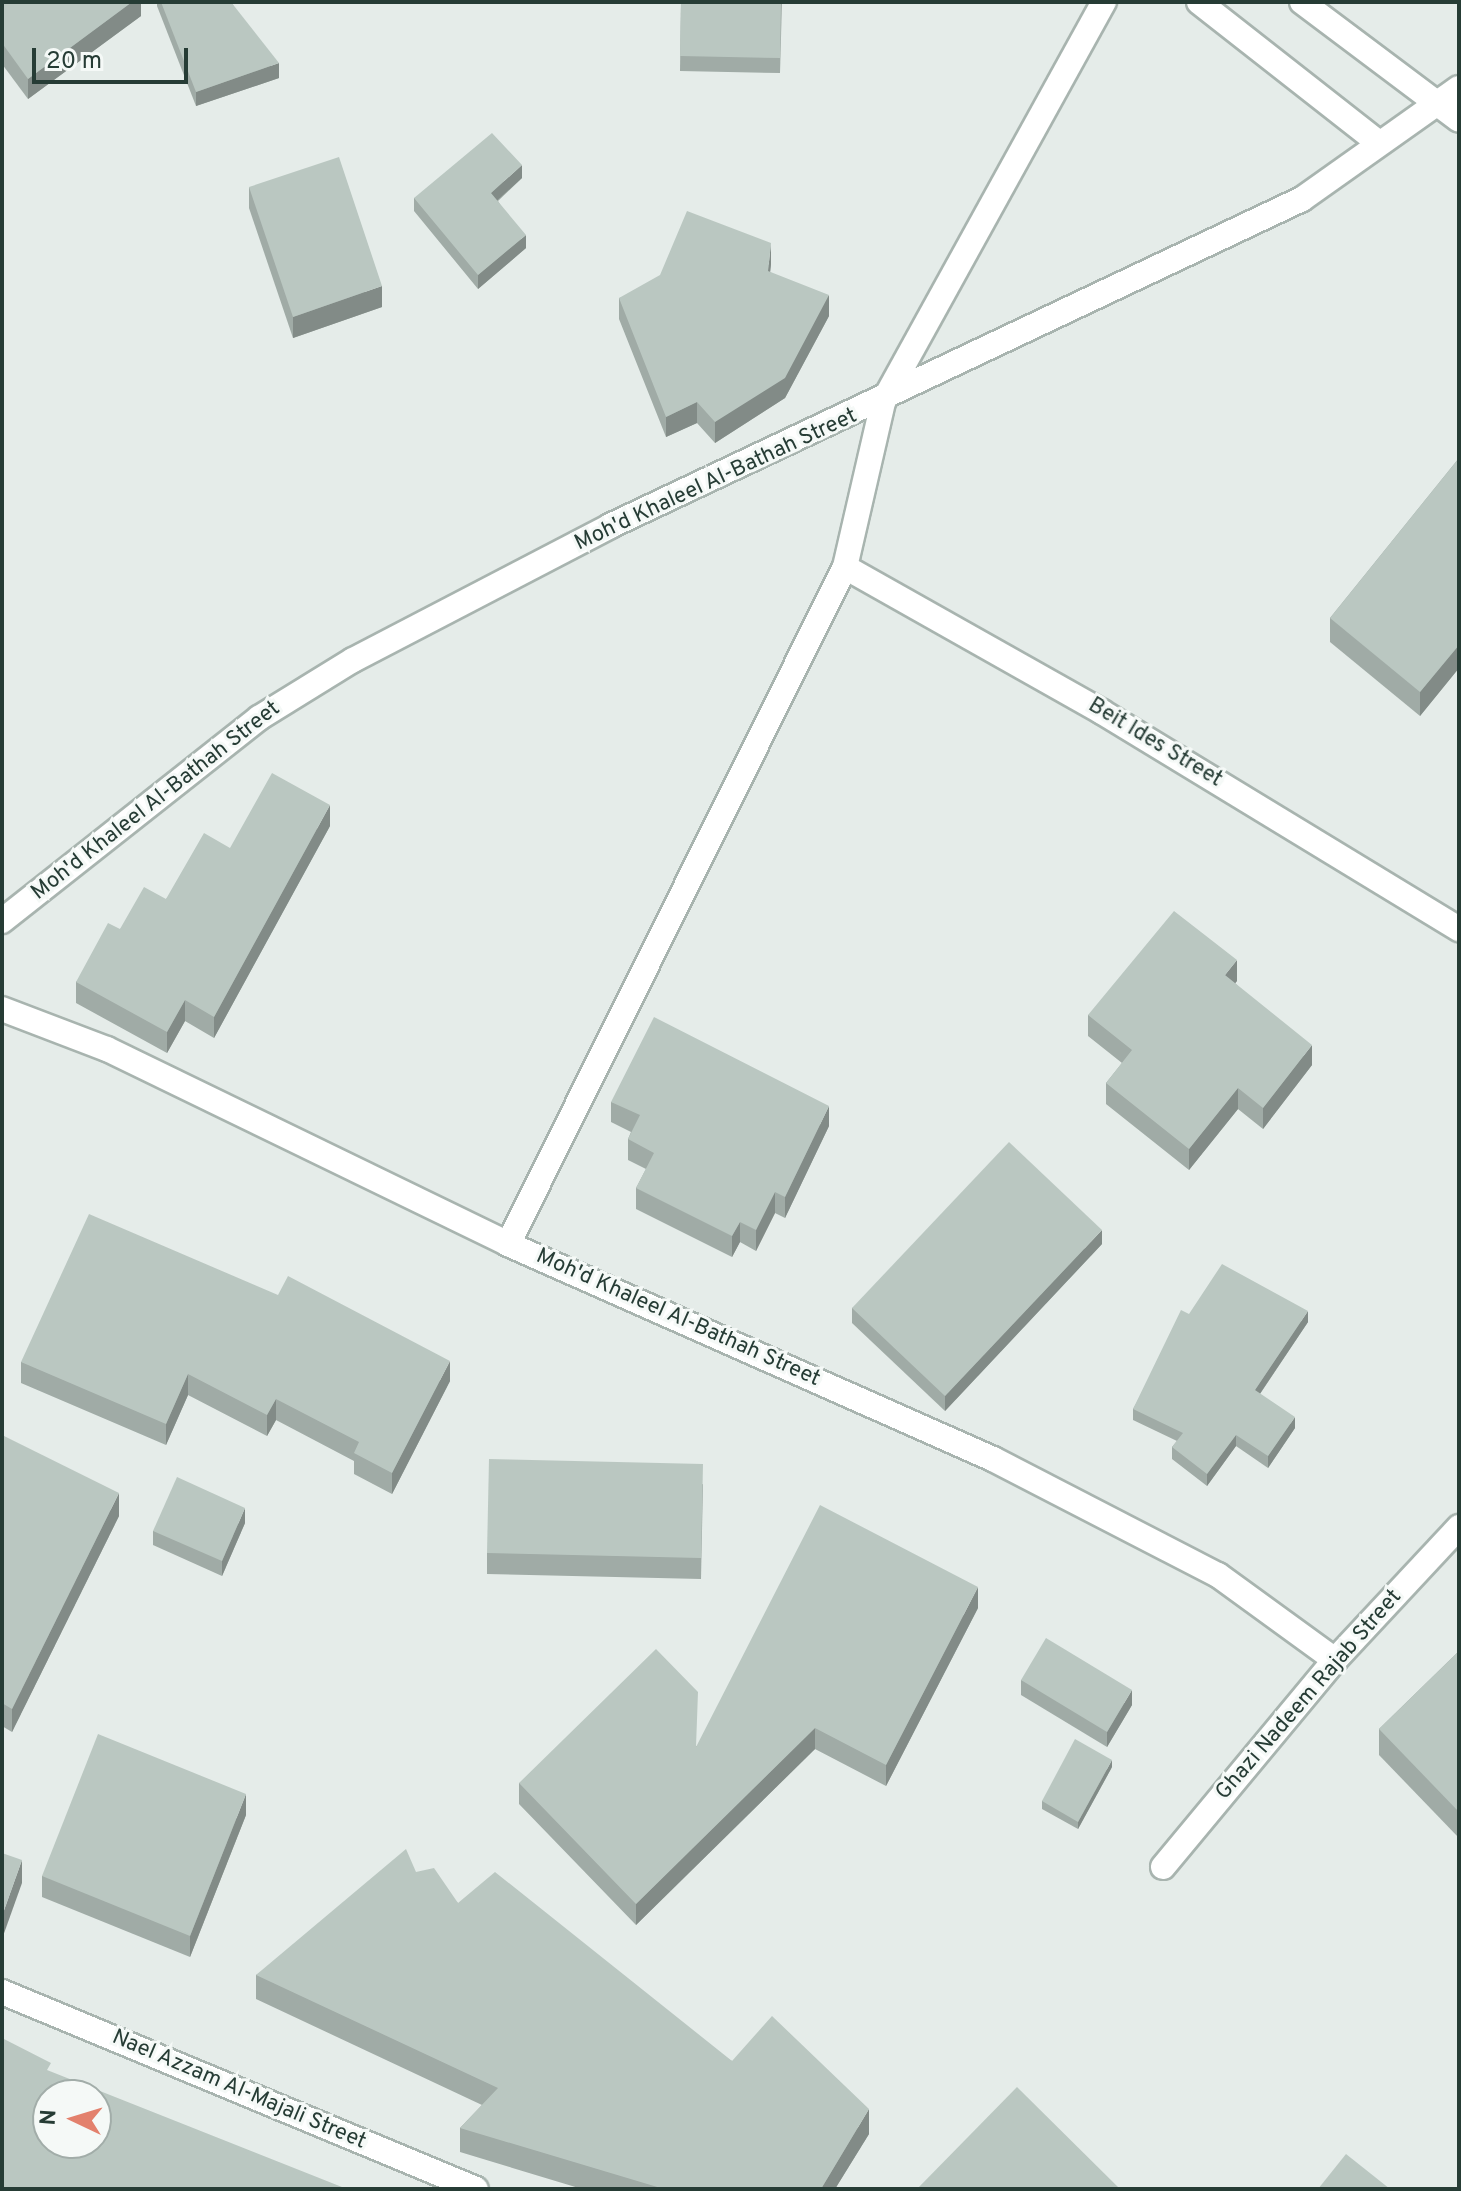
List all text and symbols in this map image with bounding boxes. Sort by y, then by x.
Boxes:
scale bar [36,32,192,82]
text: 20 m [46,47,102,77]
street label: Moh'd Khaleel Al-Bathah Street [570,403,862,557]
street label: Beit Ides Street [1083,693,1227,793]
street label: Moh'd Khaleel Al-Bathah Street [26,695,286,907]
street label: Moh'd Khaleel Al-Bathah Street [531,1243,825,1393]
street label: Ghazi Nadeem Rajab Street [1210,1584,1408,1806]
street label: Nael Azzam Al-Majali Street [107,2024,371,2156]
north arrow [32,2079,112,2159]
text: N [36,2109,64,2126]

